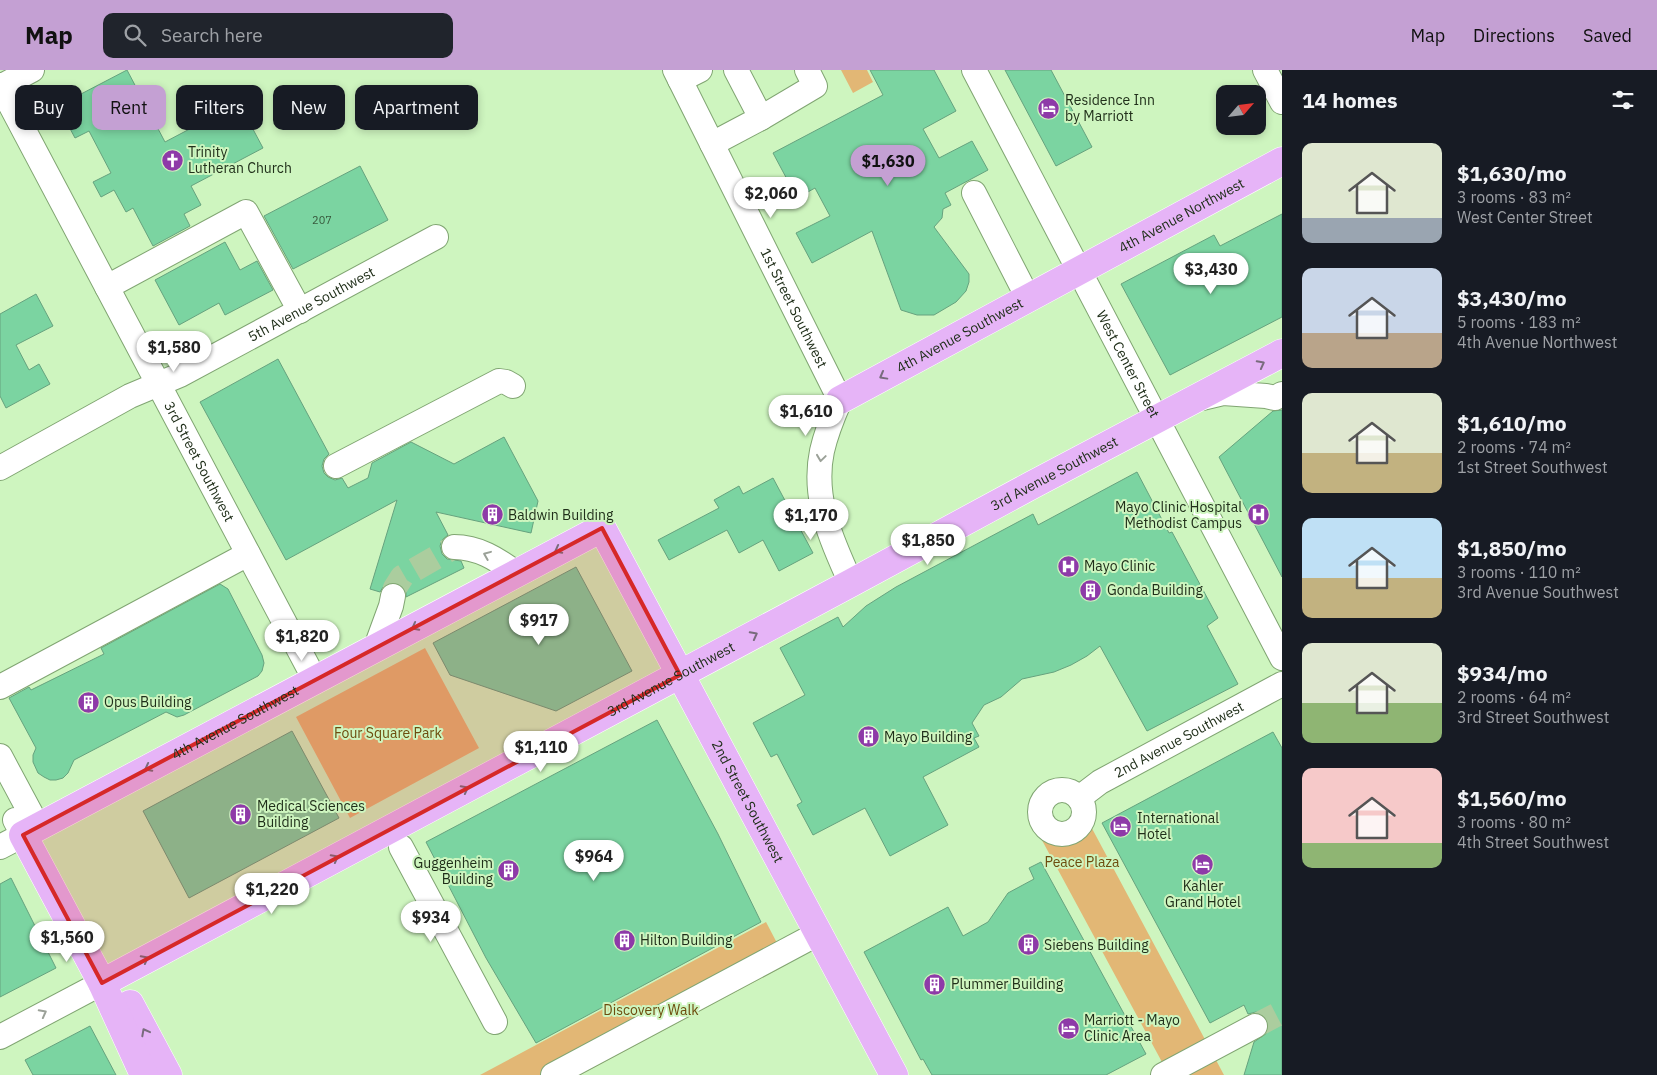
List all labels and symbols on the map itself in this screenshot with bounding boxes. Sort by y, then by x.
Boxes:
north arrow [1216,85,1266,135]
place label: Residence Inn by Marriott [1065,91,1155,125]
hotel icon: Residence Inn by Marriott [1037,96,1061,120]
place label: Trinity Lutheran Church [188,143,292,177]
pin: $1,630 [847,144,929,187]
church icon: Trinity Lutheran Church [160,148,184,172]
street label: 4th Avenue Northwest [1115,174,1247,257]
pin: $2,060 [730,176,812,219]
house number: 207 [312,213,332,227]
street label: 1st Street Southwest [756,245,832,371]
pin: $3,430 [1170,252,1252,295]
street label: 5th Avenue Southwest [245,263,378,346]
street label: 4th Avenue Southwest [893,294,1026,377]
street label: West Center Street [1093,307,1164,421]
pin: $1,580 [133,330,215,373]
one-way arrow [1256,360,1265,370]
one-way arrow [880,370,889,380]
pin: $1,610 [765,394,847,437]
street label: 3rd Street Southwest [160,398,239,525]
street label: 3rd Avenue Southwest [987,432,1121,515]
one-way arrow [816,454,827,462]
pin: $1,170 [770,498,852,541]
place label: Mayo Clinic Hospital Methodist Campus [1115,498,1242,532]
building icon: Baldwin Building [480,503,504,527]
hospital icon: Mayo Clinic Hospital Methodist Campus [1246,503,1270,527]
place label: Baldwin Building [508,506,614,524]
pin: $1,850 [887,524,969,566]
one-way arrow [555,544,564,554]
one-way arrow [483,551,492,561]
hospital icon: Mayo Clinic [1056,554,1080,578]
place label: Mayo Clinic [1084,557,1155,575]
building icon: Gonda Building [1079,578,1103,602]
place label: Gonda Building [1107,581,1203,599]
pin: $917 [509,604,569,646]
pin: $1,820 [261,620,343,662]
one-way arrow [411,620,420,630]
one-way arrow [749,631,758,641]
street label: 3rd Avenue Southwest [604,638,738,720]
street label: 4th Avenue Southwest [168,681,302,764]
building icon: Opus Building [76,690,100,714]
place label: Opus Building [104,693,192,711]
street label: 2nd Avenue Southwest [1111,697,1247,782]
park label: Four Square Park [334,724,443,742]
building icon: Mayo Building [856,725,880,749]
place label: Mayo Building [884,728,973,746]
pin: $1,110 [500,730,582,773]
street label: 2nd Street Southwest [708,737,788,866]
one-way arrow [144,762,153,772]
one-way arrow [460,785,469,795]
place label: Medical Sciences Building [257,797,365,831]
building icon: Medical Sciences Building [229,802,253,826]
place label: International Hotel [1137,809,1219,843]
hotel icon: International Hotel [1109,814,1133,838]
pin: $964 [564,840,624,882]
hotel icon: Kahler Grand Hotel [1191,852,1215,876]
park label: Peace Plaza [1044,853,1120,871]
place label: Guggenheim Building [414,854,494,888]
one-way arrow [329,855,338,865]
building icon: Guggenheim Building [497,859,521,883]
pin: $1,220 [231,872,313,915]
place label: Kahler Grand Hotel [1165,877,1241,911]
pin: $934 [401,900,461,943]
pin: $1,560 [26,920,108,963]
building icon: Hilton Building [612,928,636,952]
place label: Hilton Building [640,931,733,949]
building icon: Siebens Building [1016,933,1040,957]
place label: Siebens Building [1044,936,1149,954]
one-way arrow [139,955,148,965]
building icon: Plummer Building [923,972,947,996]
place label: Plummer Building [951,975,1064,993]
park label: Discovery Walk [603,1001,699,1019]
one-way arrow [38,1010,47,1020]
place label: Marriott - Mayo Clinic Area [1084,1011,1180,1045]
hotel icon: Marriott - Mayo Clinic Area [1056,1016,1080,1040]
one-way arrow [142,1028,152,1037]

